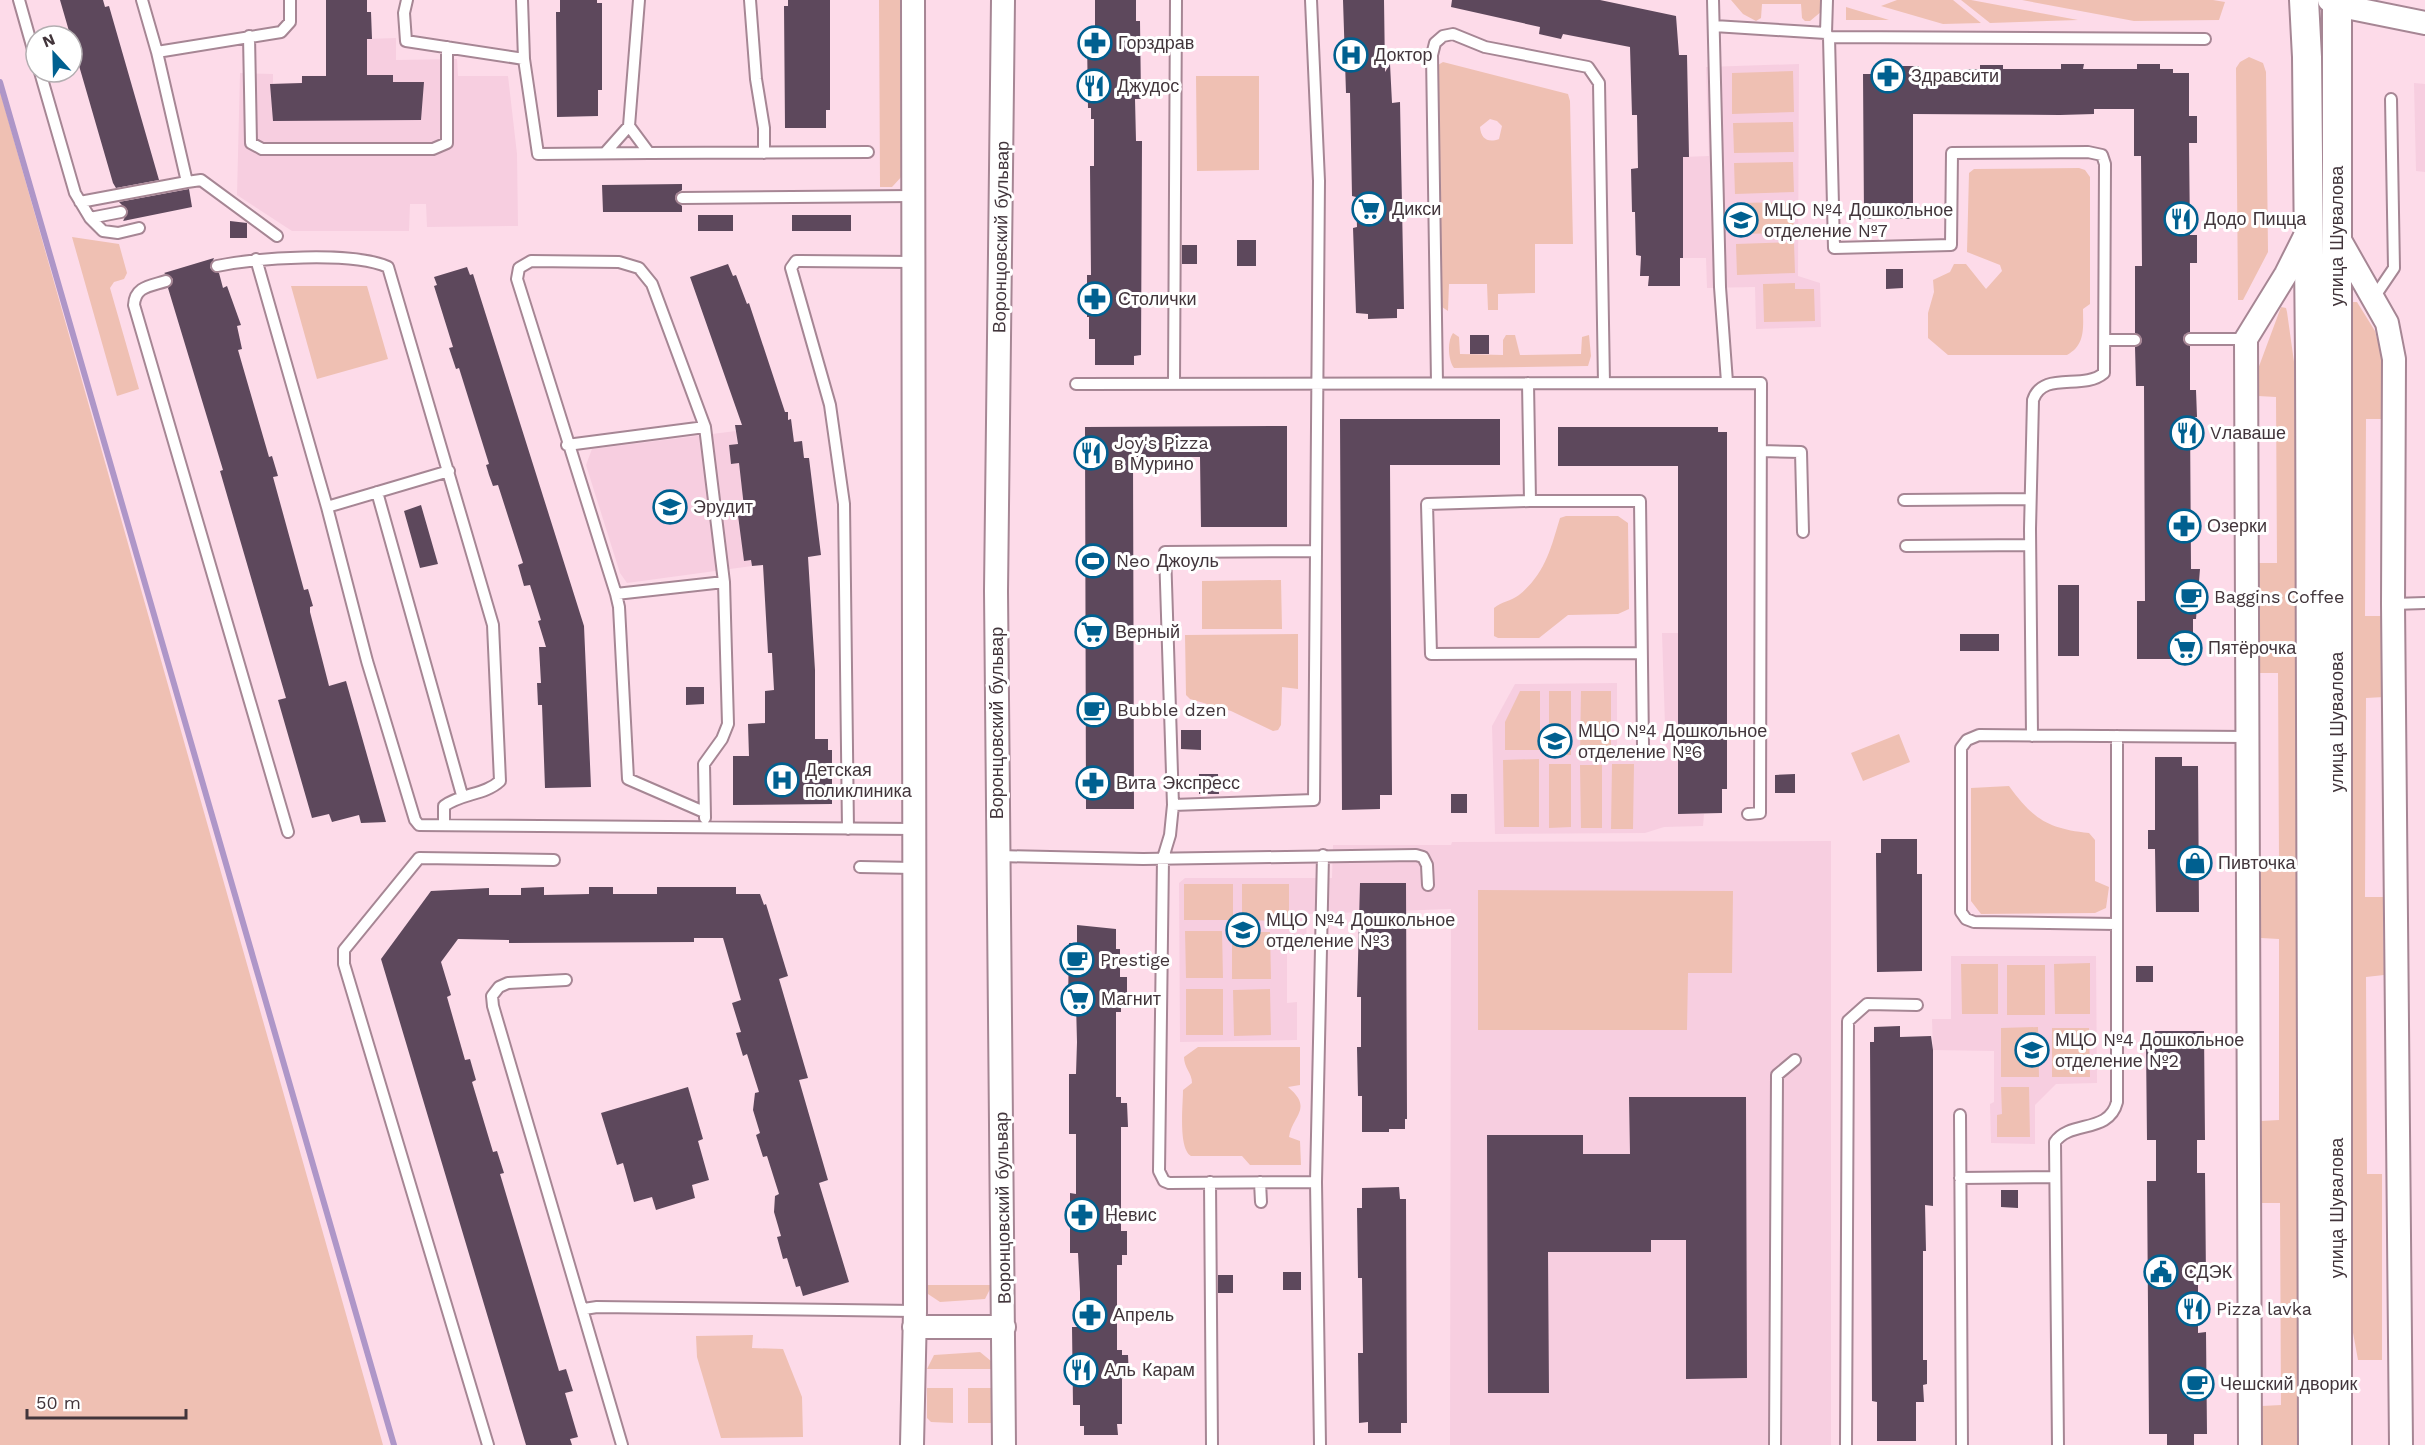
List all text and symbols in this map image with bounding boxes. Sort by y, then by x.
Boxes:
north arrow [24,24,84,84]
pharmacy icon: Горздрав [1077,25,1113,61]
text: N [40,30,58,52]
place label: Горздрав [1118,32,1194,53]
hospital icon: Доктор [1333,37,1369,73]
place label: Доктор [1374,44,1433,65]
pharmacy icon: Здравсити [1870,58,1906,94]
place label: Здравсити [1911,65,1999,86]
restaurant icon: Джудос [1076,68,1112,104]
place label: Джудос [1117,75,1179,96]
street label: Воронцовский бульвар [988,141,1013,333]
street label: улица Шувалова [2326,165,2347,306]
supermarket icon: Дикси [1351,191,1387,227]
place label: Дикси [1392,198,1441,219]
place label: МЦО №4 Дошкольное отделение №7 [1764,199,1953,241]
restaurant icon: Додо Пицца [2163,201,2199,237]
school or university icon: МЦО №4 Дошкольное отделение №7 [1723,202,1759,238]
place label: Додо Пицца [2204,208,2307,229]
pharmacy icon: Столички [1077,281,1113,317]
place label: Столички [1118,288,1197,309]
restaurant icon: Vлаваше [2169,415,2205,451]
place label: Vлаваше [2210,422,2286,443]
place label: Joy's Pizza в Мурино [1114,432,1209,474]
restaurant icon: Joy's Pizza в Мурино [1073,435,1109,471]
school or university icon: Эрудит [652,489,688,525]
place label: Эрудит [693,496,753,517]
pharmacy icon: Озерки [2166,508,2202,544]
place label: Озерки [2207,515,2267,536]
sports icon: Neo Джоуль [1075,543,1111,579]
place label: Neo Джоуль [1116,550,1219,571]
cafe icon: Baggins Coffee [2173,579,2209,615]
place label: Baggins Coffee [2214,586,2344,607]
supermarket icon: Верный [1074,614,1110,650]
place label: Верный [1115,621,1180,642]
street label: Воронцовский бульвар [986,627,1007,819]
supermarket icon: Пятёрочка [2167,630,2203,666]
place label: Пятёрочка [2208,637,2297,658]
street label: улица Шувалова [2326,651,2347,792]
cafe icon: Bubble dzen [1076,692,1112,728]
place label: Bubble dzen [1117,699,1227,720]
place label: МЦО №4 Дошкольное отделение №6 [1578,720,1767,762]
school or university icon: МЦО №4 Дошкольное отделение №6 [1537,723,1573,759]
place label: Детская поликлиника [805,759,913,801]
hospital icon: Детская поликлиника [764,762,800,798]
pharmacy icon: Вита Экспресс [1075,765,1111,801]
place label: Вита Экспресс [1116,772,1240,793]
shop icon: Пивточка [2177,845,2213,881]
place label: Пивточка [2218,852,2296,873]
place label: МЦО №4 Дошкольное отделение №3 [1266,909,1455,951]
school or university icon: МЦО №4 Дошкольное отделение №3 [1225,912,1261,948]
cafe icon: Prestige [1059,942,1095,978]
place label: Prestige [1100,949,1170,970]
supermarket icon: Магнит [1060,981,1096,1017]
place label: Магнит [1101,988,1161,1009]
place label: МЦО №4 Дошкольное отделение №2 [2055,1029,2244,1071]
school or university icon: МЦО №4 Дошкольное отделение №2 [2014,1032,2050,1068]
street label: Воронцовский бульвар [990,1112,1015,1304]
street label: улица Шувалова [2326,1137,2347,1278]
pharmacy icon: Невис [1064,1197,1100,1233]
place label: Невис [1105,1204,1157,1225]
public building icon: СДЭК [2143,1254,2179,1290]
place label: СДЭК [2184,1261,2233,1282]
restaurant icon: Pizza lavka [2175,1291,2211,1327]
pharmacy icon: Апрель [1072,1297,1108,1333]
place label: Pizza lavka [2216,1298,2312,1319]
place label: Апрель [1113,1304,1174,1325]
restaurant icon: Аль Карам [1063,1352,1099,1388]
place label: Аль Карам [1104,1359,1195,1380]
cafe icon: Чешский дворик [2179,1366,2215,1402]
place label: Чешский дворик [2220,1373,2358,1394]
scale bar [27,1382,186,1420]
text: 50 m [36,1392,81,1413]

